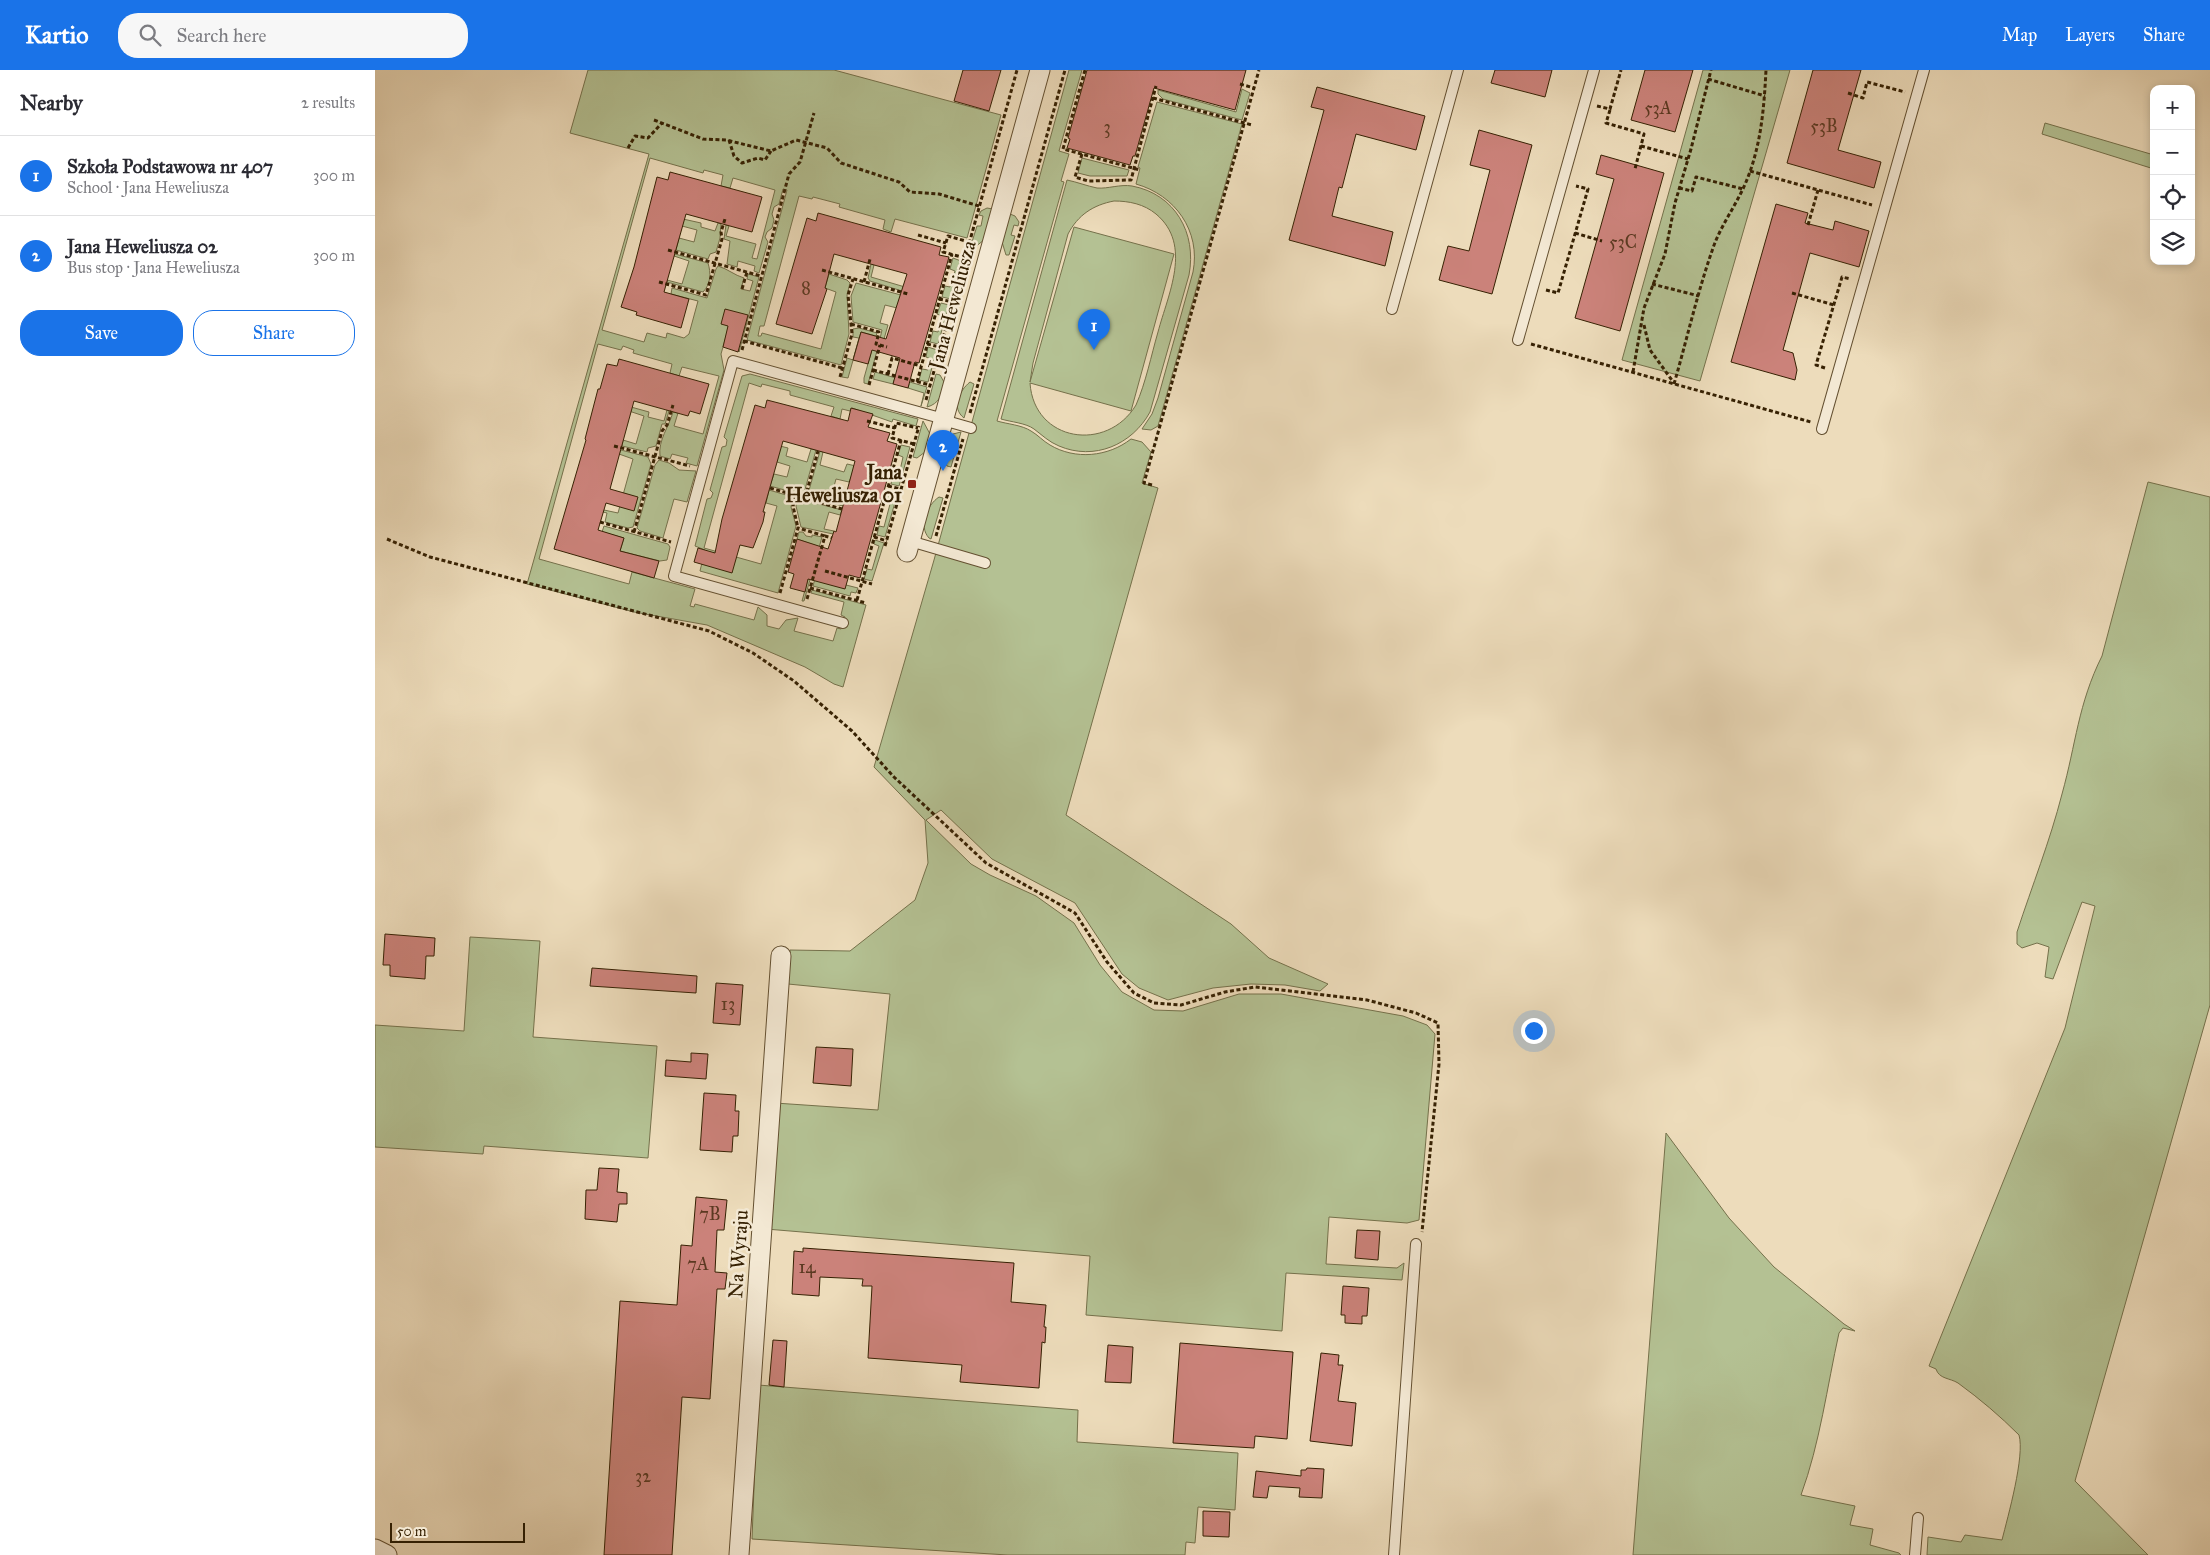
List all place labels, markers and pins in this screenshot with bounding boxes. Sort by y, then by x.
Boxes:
pin: 1 [1078,309,1110,350]
pin: 2 [927,430,959,471]
place label: Jana Heweliusza 01 [785,460,903,507]
marker: Jana Heweliusza 01 [906,478,918,490]

